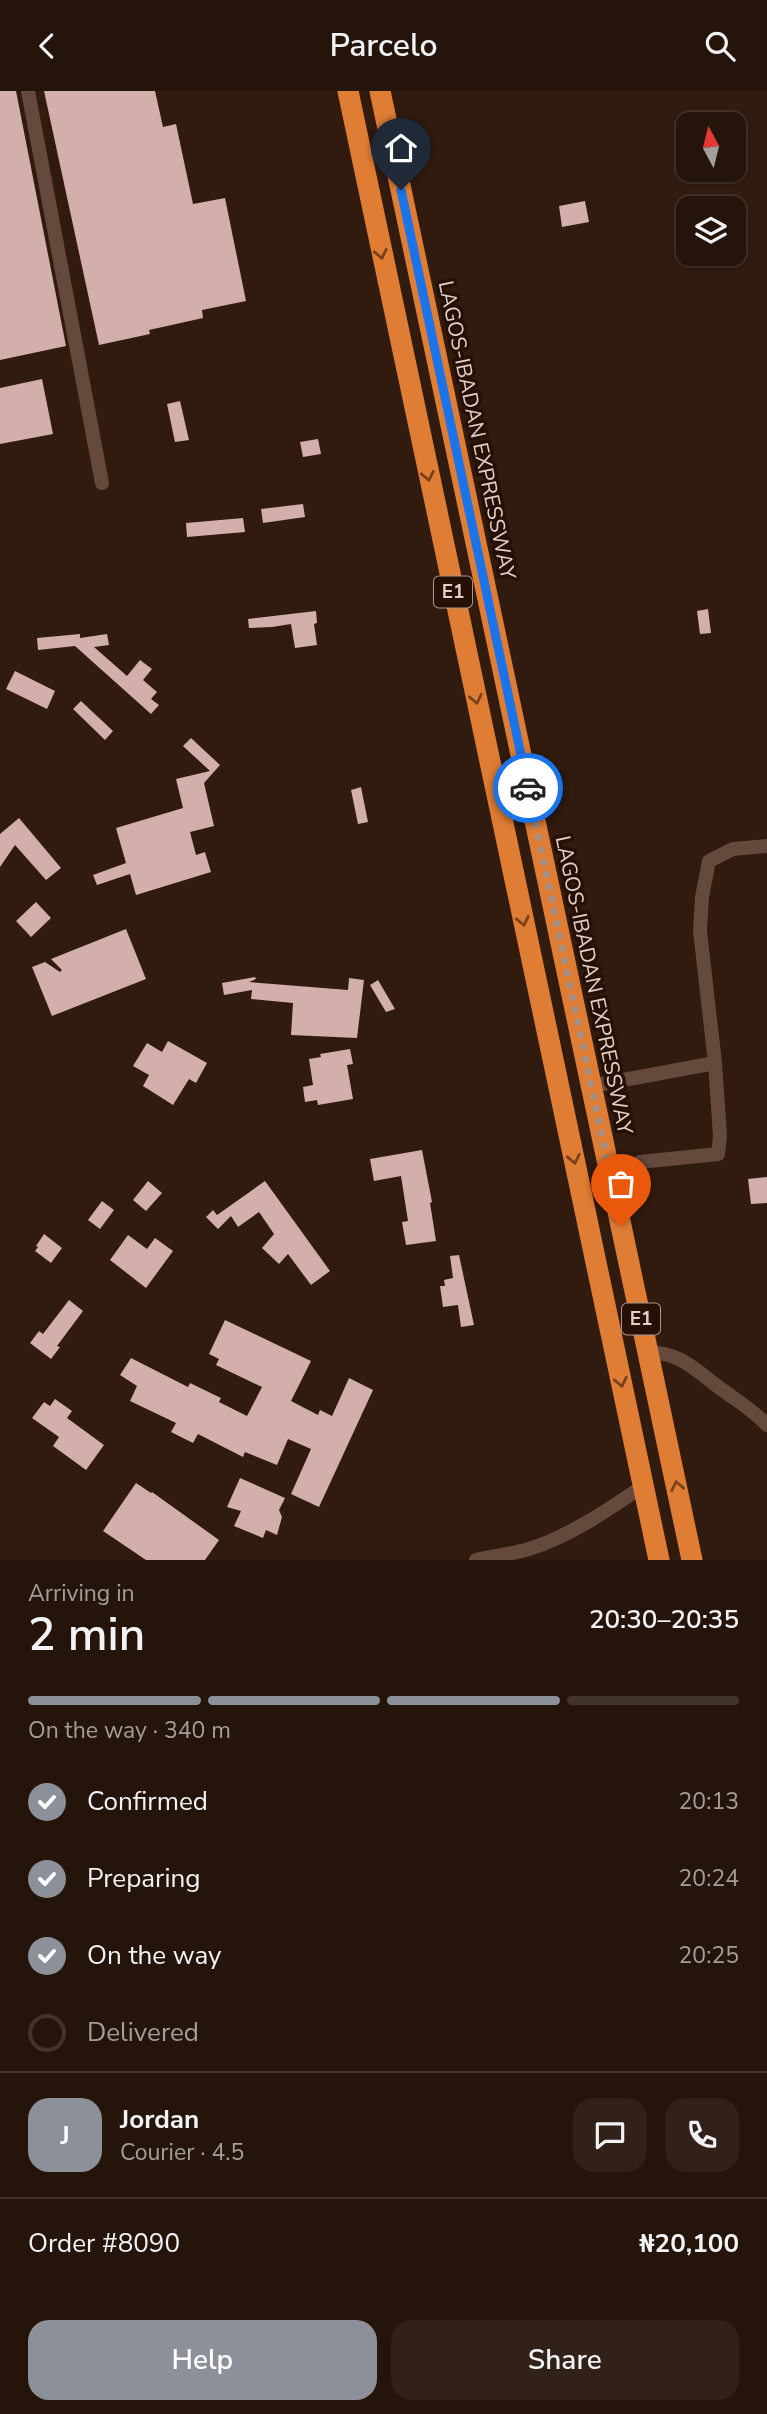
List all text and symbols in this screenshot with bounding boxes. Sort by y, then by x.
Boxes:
text: Parcelo [329,24,438,67]
icon: back [28,27,66,65]
icon: search [701,27,739,65]
north arrow [676,112,746,182]
map controls [676,112,746,266]
pin [371,118,431,190]
icon: home [382,129,420,167]
button: layers [676,196,746,266]
one-way arrow [373,248,388,260]
street label: LAGOS-IBADAN EXPRESSWAY [432,278,522,582]
one-way arrow [420,470,435,482]
road number: E1 [434,577,472,607]
one-way arrow [467,693,482,705]
courier [493,753,563,823]
icon: car [509,769,547,807]
street label: LAGOS-IBADAN EXPRESSWAY [549,833,639,1137]
one-way arrow [515,915,530,927]
one-way arrow [565,1153,580,1165]
pin [591,1154,651,1226]
icon: bag [602,1165,640,1203]
road number: E1 [622,1303,660,1335]
one-way arrow [612,1376,627,1388]
one-way arrow [670,1480,685,1492]
text: Arriving in [28,1578,135,1609]
text: 20:30–20:35 [589,1602,739,1637]
text: 2 min [28,1603,145,1666]
text: On the way · 340 m [28,1715,231,1746]
icon: check [28,1783,66,1821]
text: Confirmed [87,1784,208,1819]
text: 20:13 [679,1786,739,1817]
icon: check [28,1860,66,1898]
text: Preparing [87,1861,200,1896]
text: 20:24 [679,1863,739,1894]
icon: check [28,1937,66,1975]
text: On the way [87,1938,221,1973]
text: 20:25 [679,1940,739,1971]
text: Delivered [87,2015,199,2050]
button: chat [573,2098,647,2172]
button: phone [665,2098,739,2172]
text: Jordan [120,2102,199,2137]
text: J [60,2118,70,2153]
text: Courier · 4.5 [120,2137,244,2168]
text: Order #8090 [28,2226,180,2261]
text: ₦20,100 [639,2226,739,2261]
button: Help [28,2320,377,2400]
button: Share [391,2320,739,2400]

